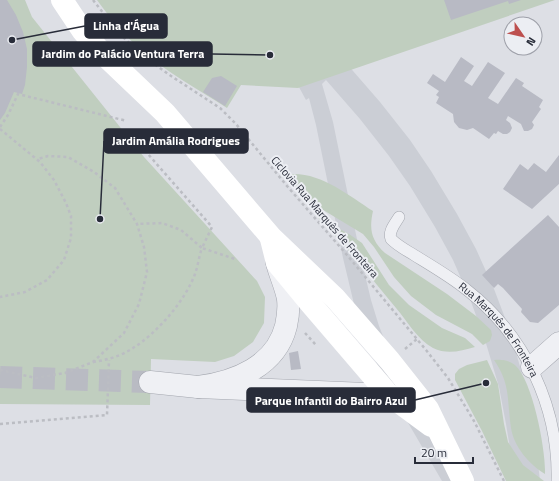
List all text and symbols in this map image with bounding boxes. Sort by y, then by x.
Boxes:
callout: Linha d'Água [85,14,167,38]
text: Linha d'Água [93,16,159,35]
north arrow [503,16,543,56]
text: N [523,34,540,49]
callout: Jardim do Palácio Ventura Terra [33,42,212,66]
text: Jardim do Palácio Ventura Terra [42,44,204,63]
callout: Jardim Amália Rodrigues [104,129,248,153]
text: Jardim Amália Rodrigues [112,131,240,150]
street label: Ciclovia Rua Marquês de Fronteira [268,153,383,282]
street label: Rua Marquês de Fronteira [455,278,543,380]
callout: Parque Infantil do Bairro Azul [247,388,415,412]
text: Parque Infantil do Bairro Azul [255,391,407,410]
scale bar [415,439,473,465]
text: 20 m [421,443,447,462]

